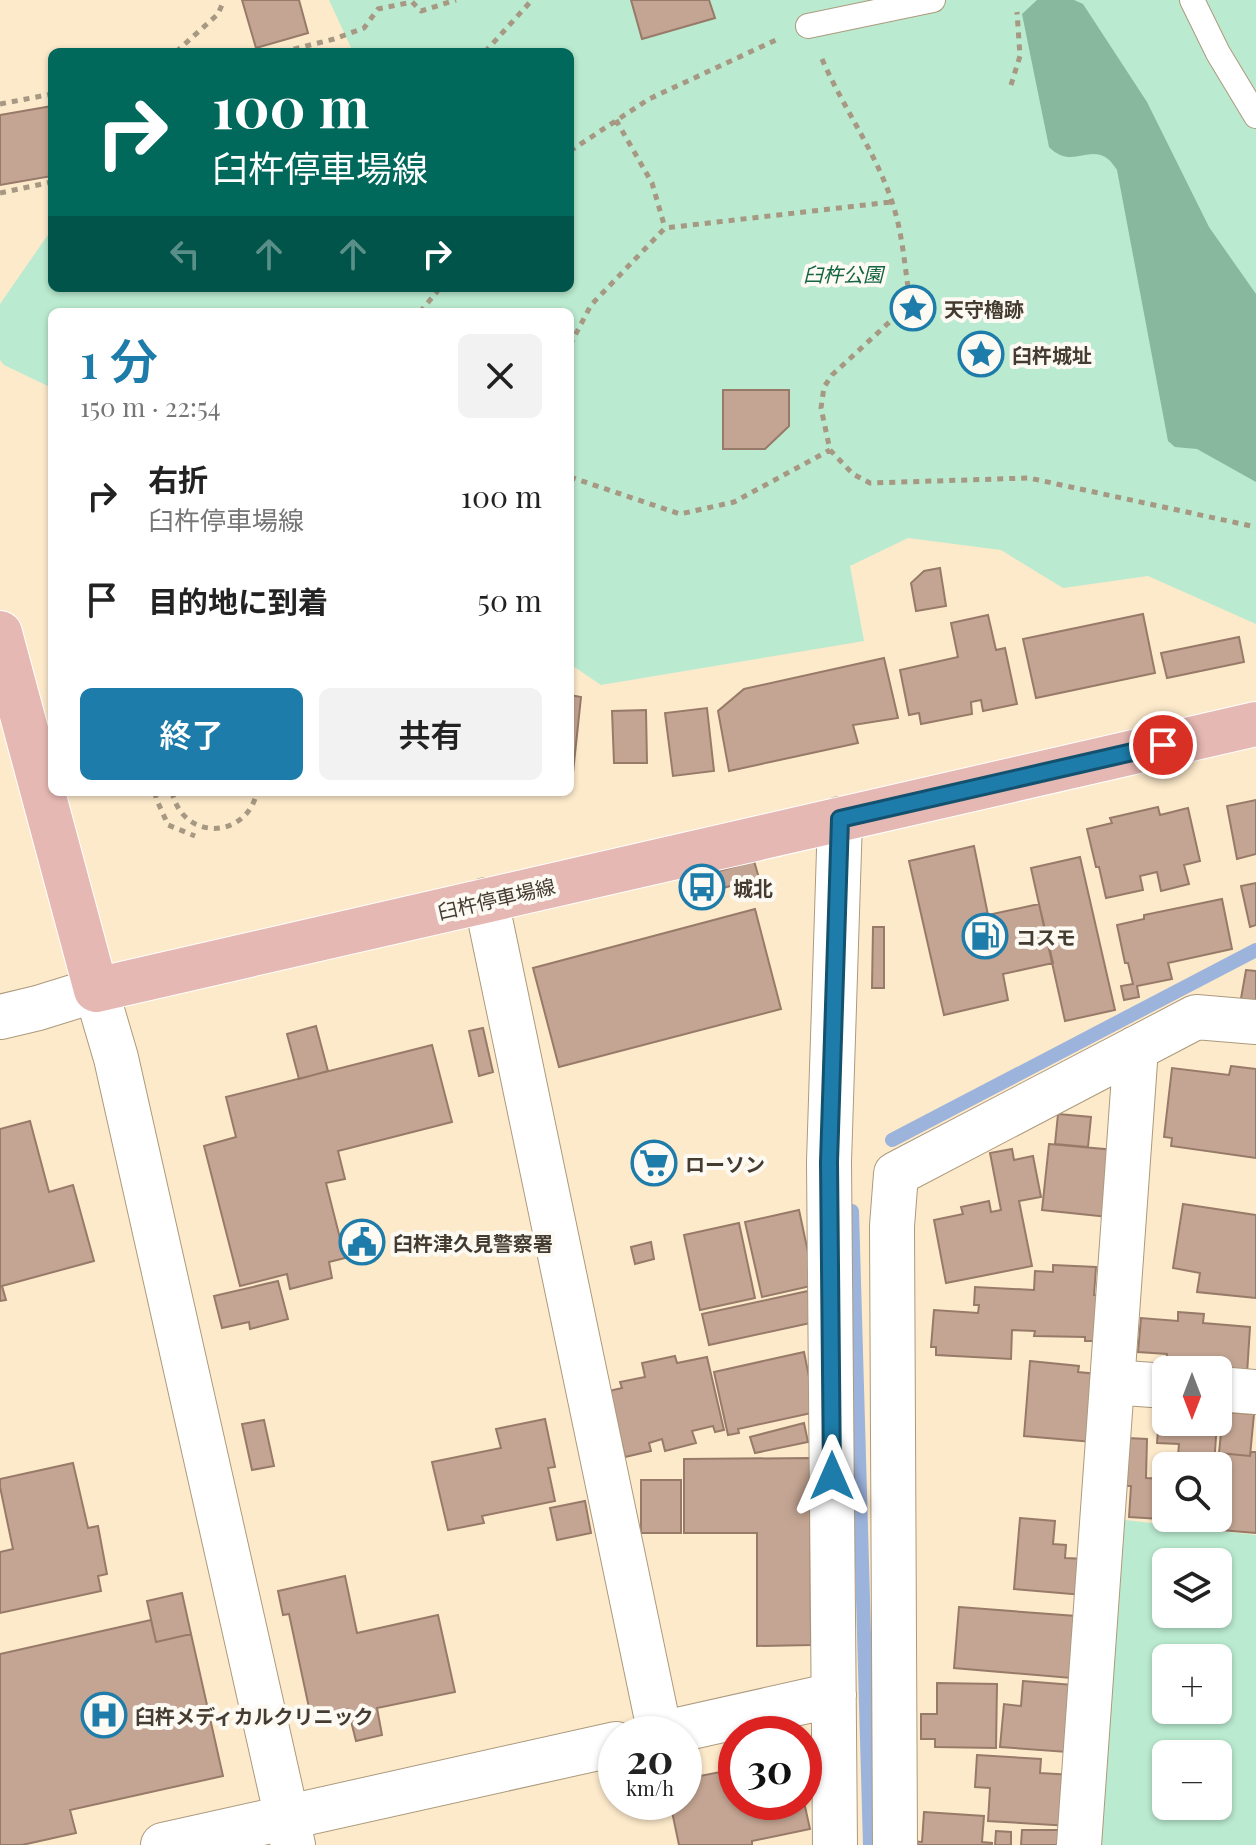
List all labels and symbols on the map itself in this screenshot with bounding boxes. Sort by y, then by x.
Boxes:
park label: 臼杵公園 [803,260,886,287]
place icon: 天守櫓跡 [889,284,937,332]
place label: 天守櫓跡 [944,295,1024,322]
place icon: 臼杵城址 [957,330,1005,378]
place label: 臼杵城址 [1012,341,1092,368]
pin [1129,711,1197,779]
bus stop icon: 城北 [678,863,726,911]
street label: 臼杵停車場線 [435,871,557,925]
place label: 城北 [733,874,773,901]
fuel station icon: コスモ [961,912,1009,960]
place label: コスモ [1016,923,1076,950]
supermarket icon: ローソン [630,1139,678,1187]
place label: ローソン [685,1150,765,1177]
public building icon: 臼杵津久見警察署 [338,1218,386,1266]
place label: 臼杵津久見警察署 [393,1229,553,1256]
north arrow [1152,1356,1232,1436]
position arrow [790,1434,874,1518]
hospital icon: 臼杵メディカルクリニック [80,1691,128,1739]
place label: 臼杵メディカルクリニック [135,1702,374,1729]
speed limit sign: 30 [718,1716,822,1820]

